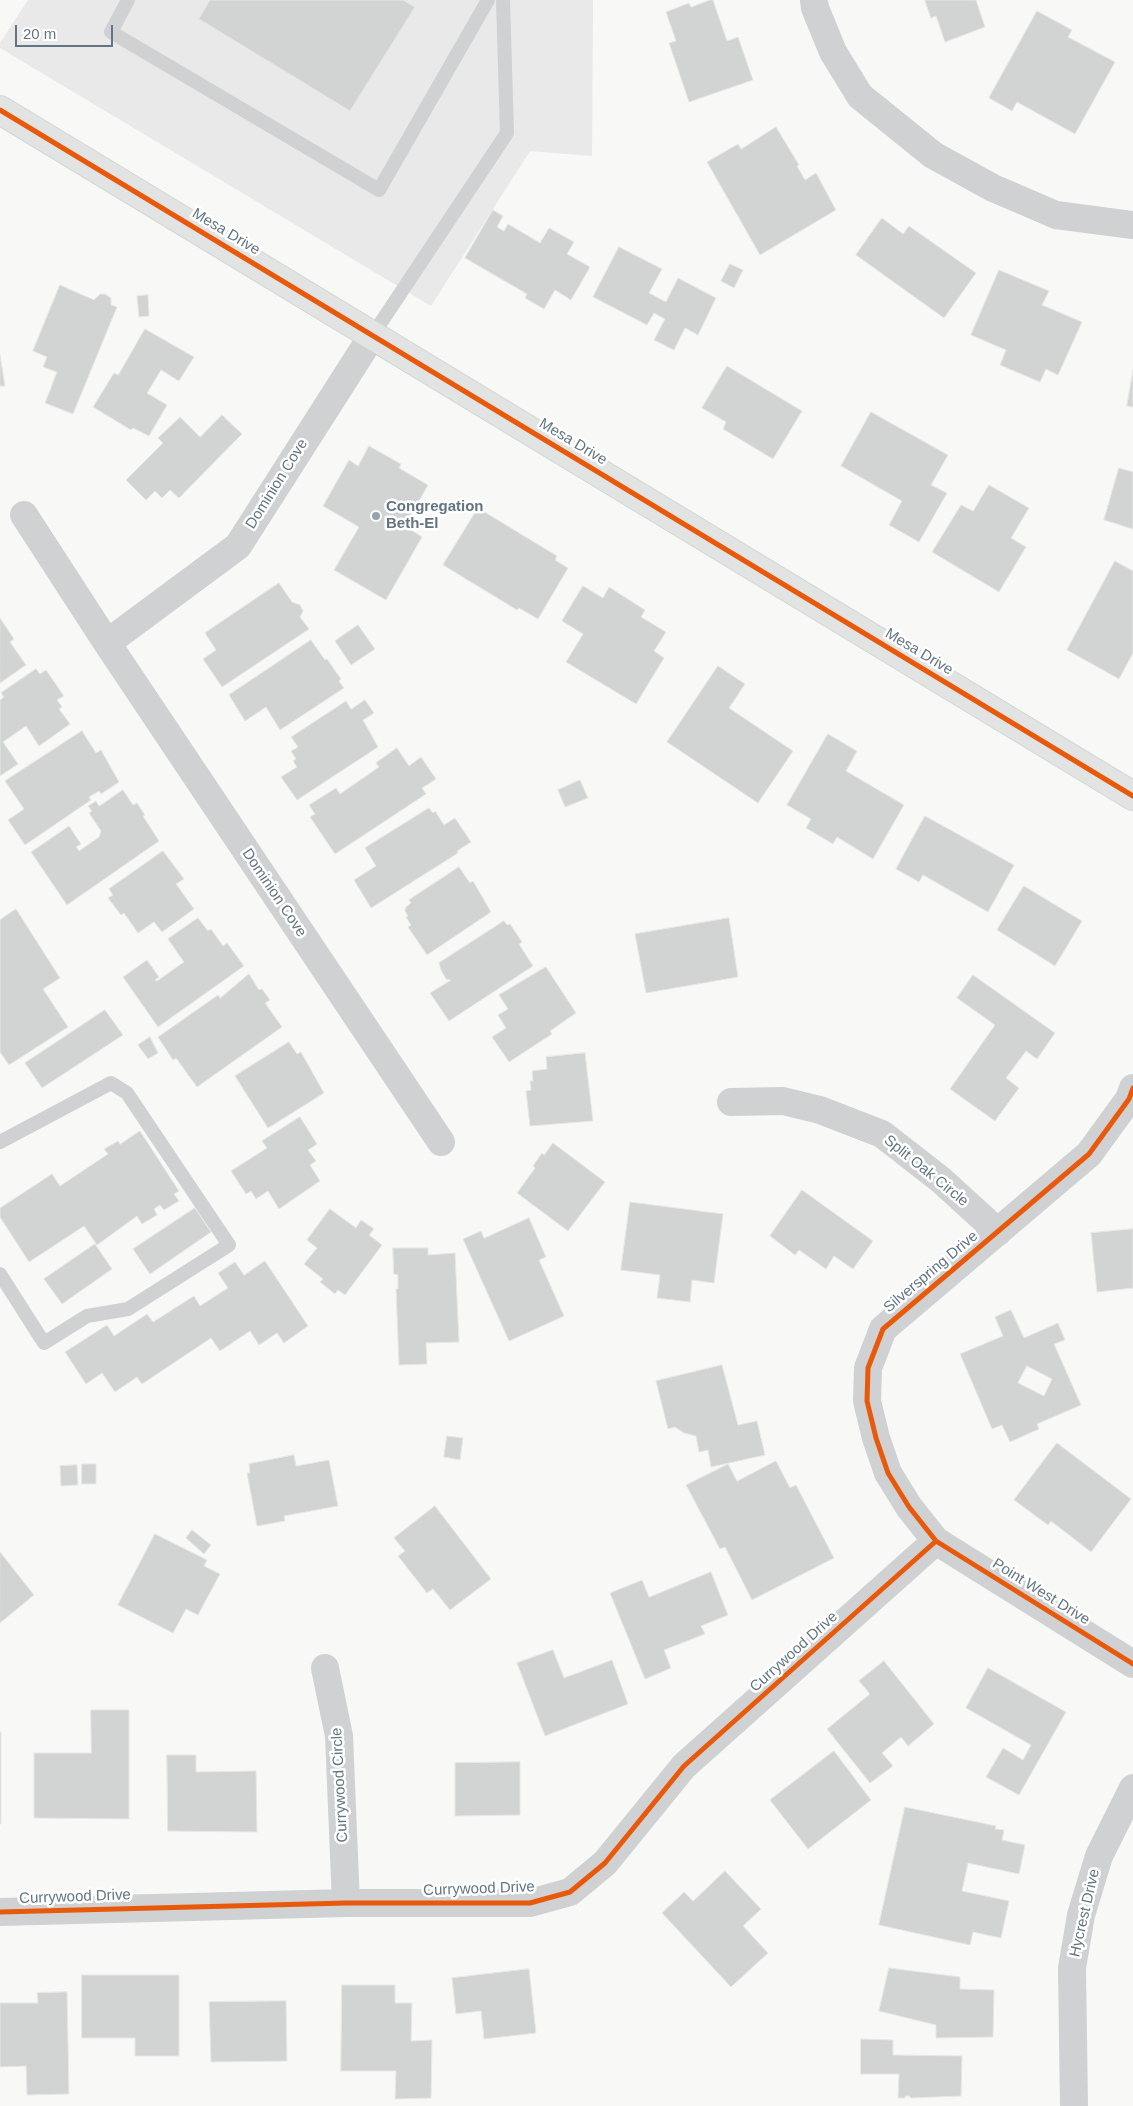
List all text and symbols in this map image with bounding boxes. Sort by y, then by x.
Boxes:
scale bar [18,15,115,47]
text: 20 m [23,25,56,42]
street label: Mesa Drive [189,205,263,259]
street label: Mesa Drive [536,415,610,469]
street label: Dominion Cove [242,436,312,532]
place label: Congregation Beth-El [386,498,483,533]
marker: Congregation Beth-El [370,510,382,522]
street label: Mesa Drive [882,625,956,679]
street label: Dominion Cove [238,845,310,941]
street label: Split Oak Circle [880,1131,972,1211]
street label: Silverspring Drive [880,1227,982,1317]
street label: Point West Drive [989,1555,1093,1629]
street label: Currywood Drive [746,1608,842,1696]
street label: Currywood Circle [328,1727,352,1843]
street label: Hycrest Drive [1066,1867,1104,1959]
street label: Currywood Drive [423,1878,535,1900]
street label: Currywood Drive [19,1886,131,1908]

